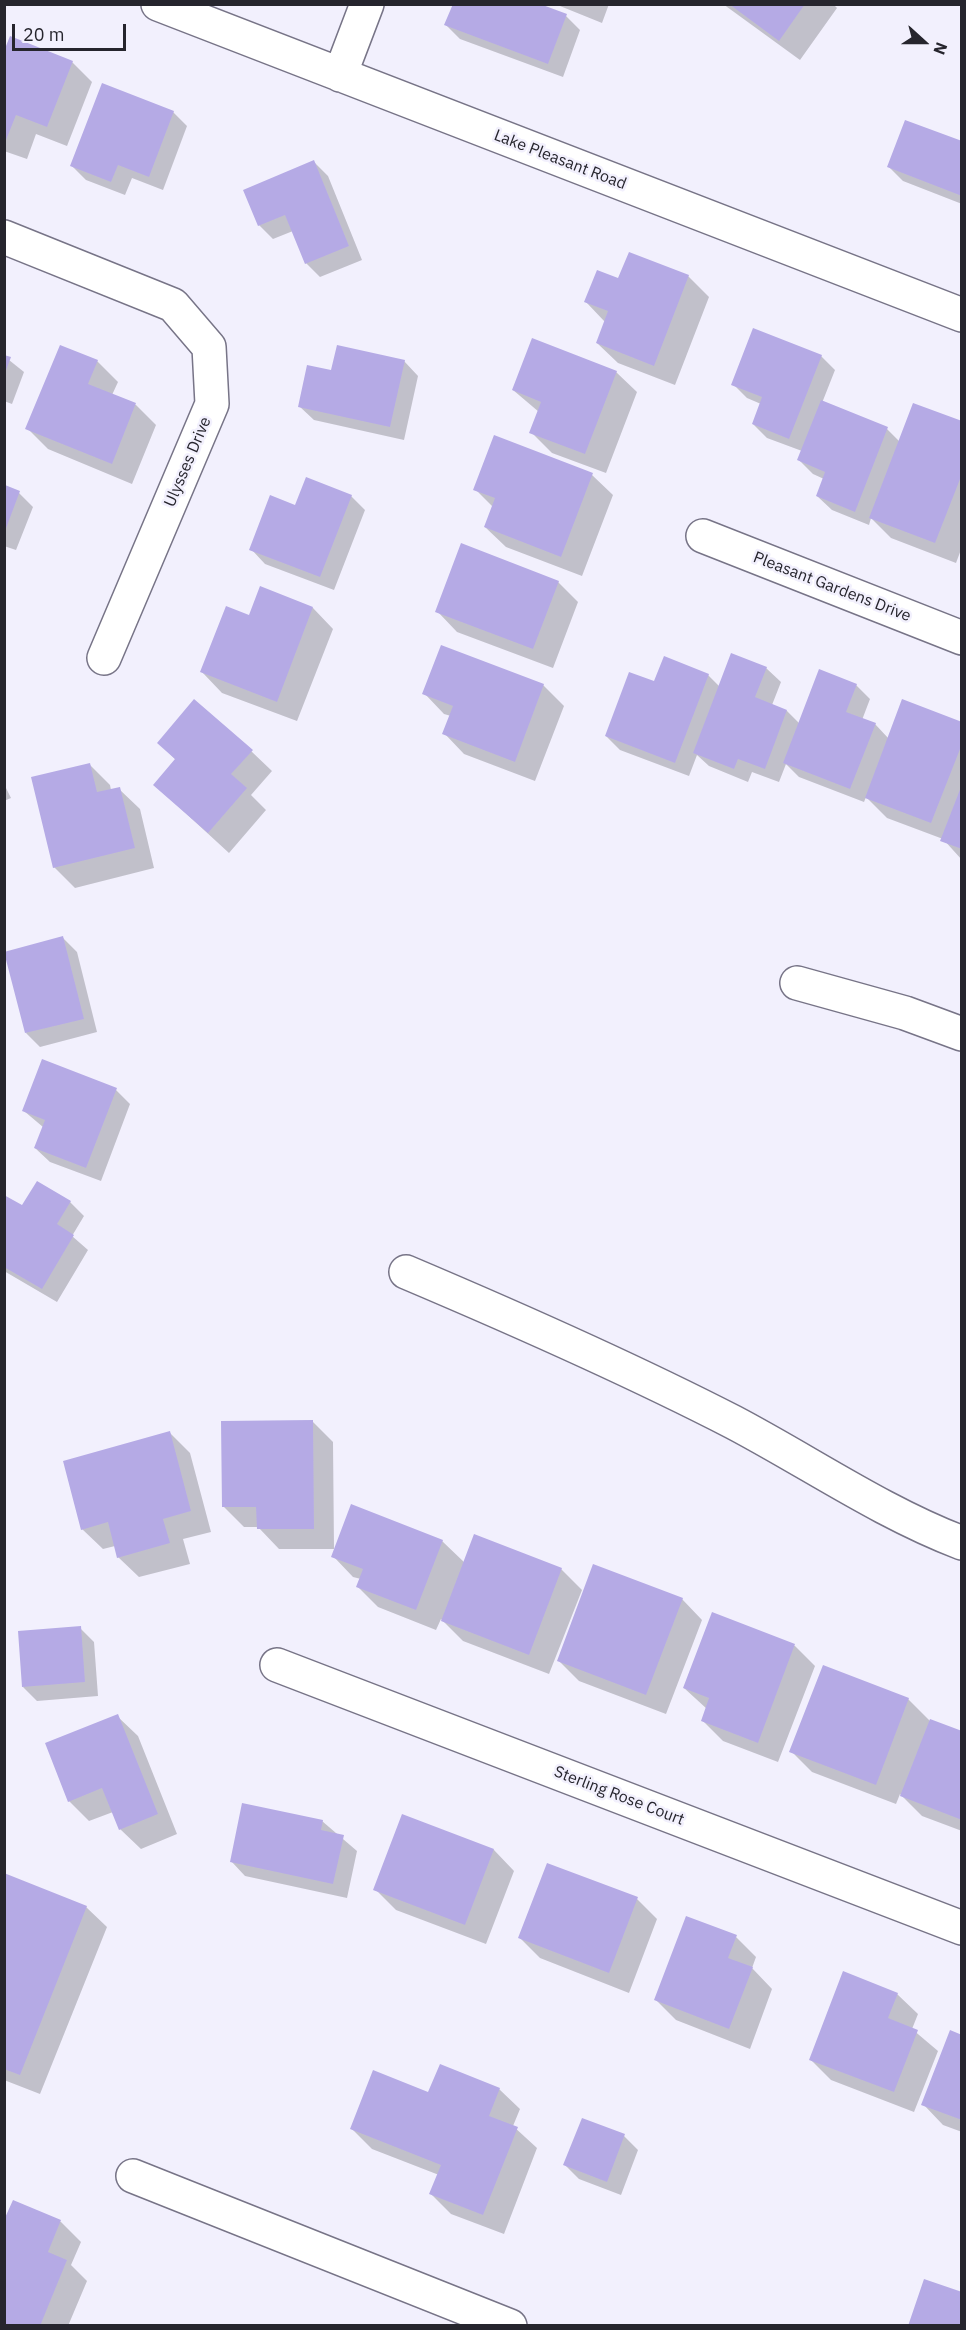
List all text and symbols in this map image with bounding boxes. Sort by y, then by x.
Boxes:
scale bar [15,12,129,50]
north arrow [894,12,954,72]
text: 20 m [23,23,65,46]
text: N [929,39,952,57]
street label: Lake Pleasant Road [491,126,629,194]
street label: Ulysses Drive [160,414,216,510]
street label: Pleasant Gardens Drive [750,548,914,626]
street label: Sterling Rose Court [551,1762,687,1830]

